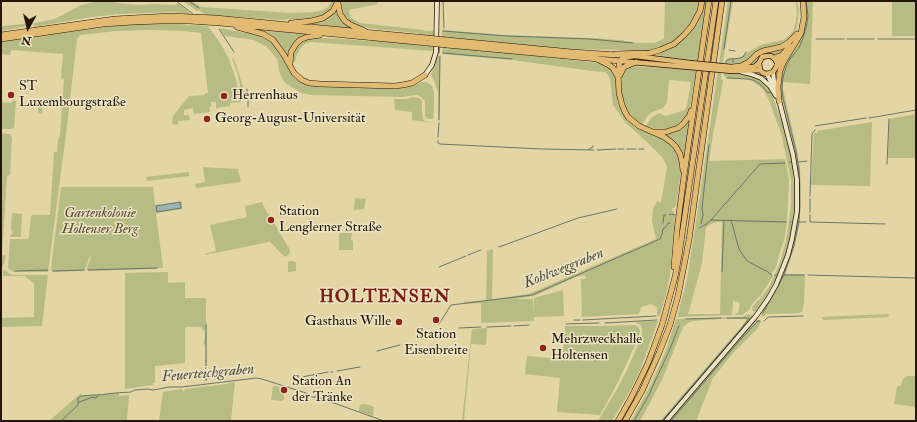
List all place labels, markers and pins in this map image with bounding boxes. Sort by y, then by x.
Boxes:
place label: ST Luxembourgstraße [19,79,126,112]
place label: Herrenhaus [232,88,298,104]
marker: ST Luxembourgstraße [6,90,16,100]
marker: Herrenhaus [219,91,229,101]
place label: Georg-August-Universität [215,111,365,127]
marker: Georg-August-Universität [202,114,212,124]
place label: Station Lenglerner Straße [279,204,382,236]
marker: Station Lenglerner Straße [266,215,276,225]
place label: Gasthaus Wille [305,314,391,330]
marker: Station Eisenbreite [431,315,441,325]
marker: Gasthaus Wille [394,317,404,327]
place label: Station Eisenbreite [404,327,468,360]
place label: Mehrzweckhalle Holtensen [551,332,642,364]
marker: Mehrzweckhalle Holtensen [538,343,548,353]
place label: Station An der Tränke [292,374,352,406]
marker: Station An der Tränke [279,385,289,395]

